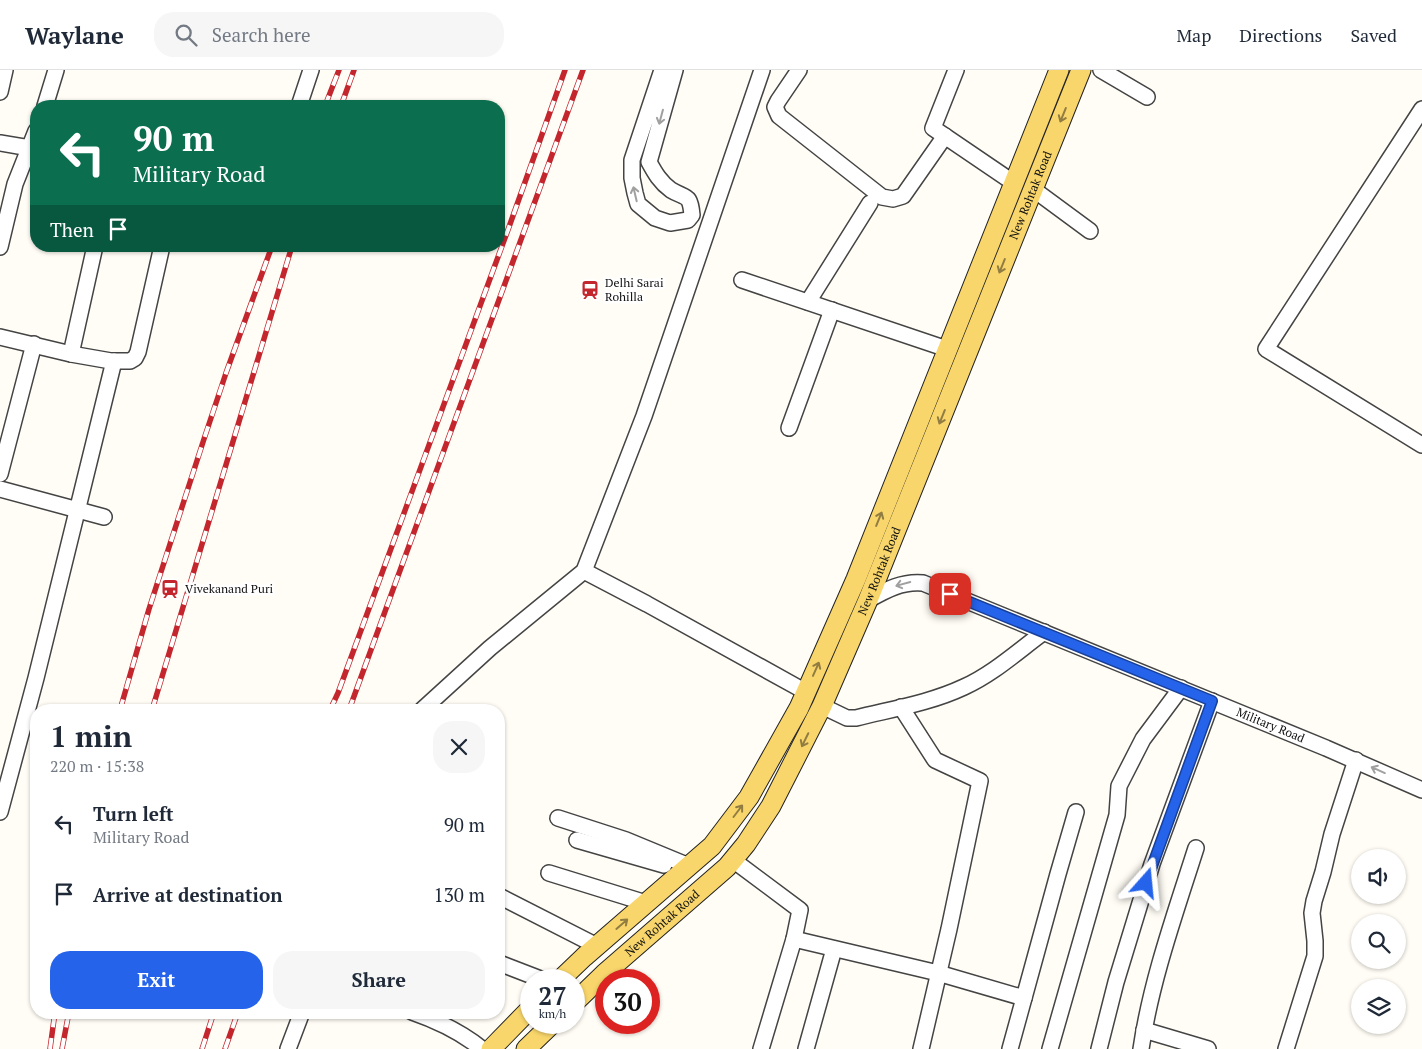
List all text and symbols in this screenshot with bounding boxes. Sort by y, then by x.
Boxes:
search box [154,12,504,57]
text: Waylane [25,19,124,51]
icon: search [172,21,200,49]
text: Search here [212,22,311,47]
text: Map [1176,23,1211,47]
text: Directions [1239,23,1322,47]
text: Saved [1350,23,1397,47]
one-way arrow [1058,107,1067,122]
one-way arrow [656,108,666,124]
text: 90 m [133,115,214,161]
icon: left [50,120,115,185]
street label: New Rohtak Road [1006,148,1055,242]
text: Military Road [133,159,266,188]
one-way arrow [630,187,639,203]
icon: arrive [104,215,132,243]
text: Then [50,217,94,242]
one-way arrow [997,258,1007,273]
place label: Delhi Sarai Rohilla [605,275,664,304]
station icon: Delhi Sarai Rohilla [579,279,601,301]
one-way arrow [937,409,946,424]
one-way arrow [875,512,885,527]
street label: New Rohtak Road [854,524,904,617]
pin [929,573,971,615]
station icon: Vivekanand Puri [159,578,181,600]
one-way arrow [895,580,911,589]
icon: arrive [936,580,964,608]
place label: Vivekanand Puri [185,581,274,596]
one-way arrow [812,662,821,677]
street label: Military Road [1234,704,1307,746]
text: 1 min [50,716,132,756]
button: close [433,721,485,773]
one-way arrow [800,732,809,747]
text: 220 m · 15:38 [50,755,144,777]
one-way arrow [1371,765,1386,775]
text: Turn left [93,801,174,826]
one-way arrow [733,805,744,818]
icon: left [50,810,78,838]
text: 90 m [444,812,485,837]
text: Military Road [93,826,189,848]
map controls [1351,849,1406,1034]
button: sound [1351,849,1406,904]
position arrow [1119,856,1171,908]
icon: arrive [50,880,78,908]
text: Arrive at destination [93,882,282,907]
text: 130 m [434,882,485,907]
street label: New Rohtak Road [622,886,703,959]
button: search [1351,914,1406,969]
one-way arrow [616,918,629,930]
button: Exit [50,951,263,1009]
button: Share [273,951,485,1009]
speed limit sign: 30 [595,969,660,1034]
text: 27 [538,979,567,1012]
button: layers [1351,979,1406,1034]
text: km/h [539,1006,566,1021]

